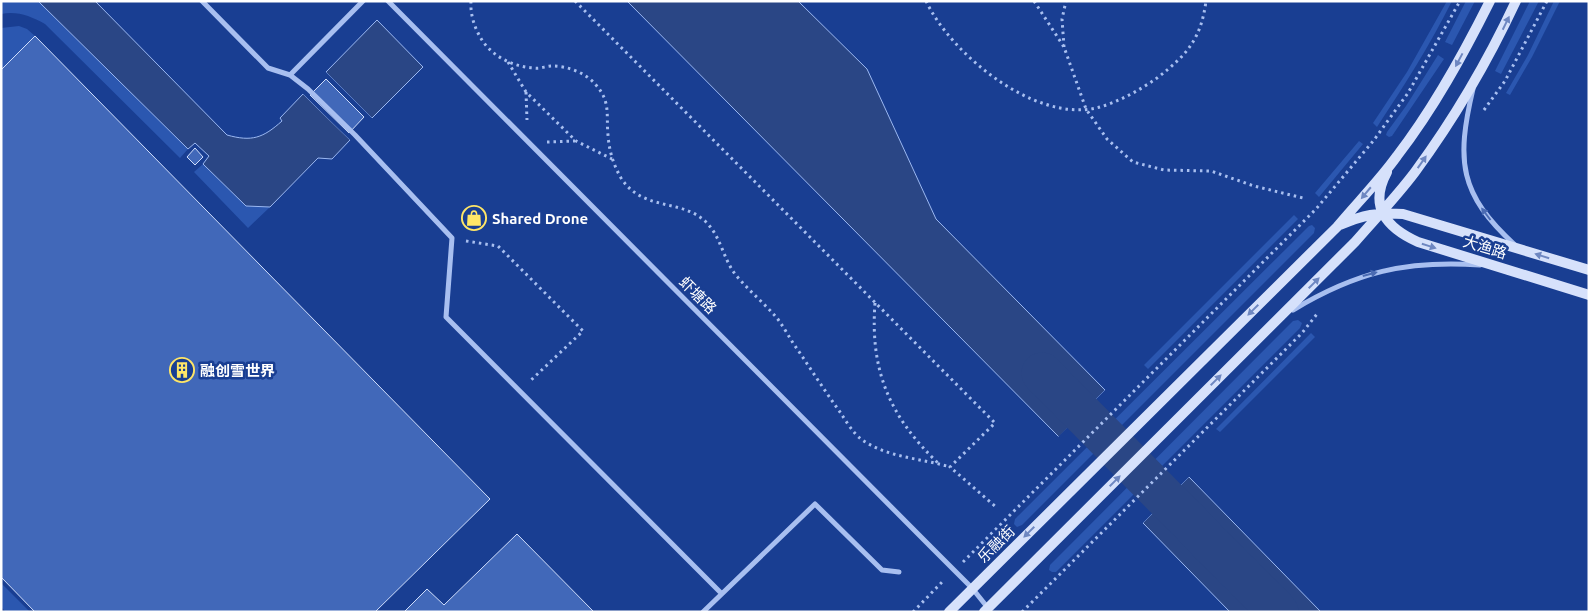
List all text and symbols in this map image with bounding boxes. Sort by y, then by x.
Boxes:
one-way arrow [1502,16,1510,30]
one-way arrow [1455,53,1464,67]
one-way arrow [1417,155,1427,169]
one-way arrow [1361,186,1372,199]
shop icon: Shared Drone [461,205,487,231]
one-way arrow [1480,208,1491,221]
place label: Shared Drone [492,210,588,227]
street label: 大渔路 [1461,232,1509,262]
one-way arrow [1422,243,1437,250]
one-way arrow [1534,251,1549,259]
one-way arrow [1363,269,1378,277]
street label: 虾塘路 [676,273,720,317]
one-way arrow [1308,277,1320,289]
one-way arrow [1247,304,1259,316]
building icon: 融创雪世界 [169,357,195,383]
place label: 融创雪世界 [200,362,275,379]
one-way arrow [1210,374,1222,386]
one-way arrow [1109,475,1121,487]
street label: 乐融街 [974,522,1018,566]
one-way arrow [1023,526,1035,538]

